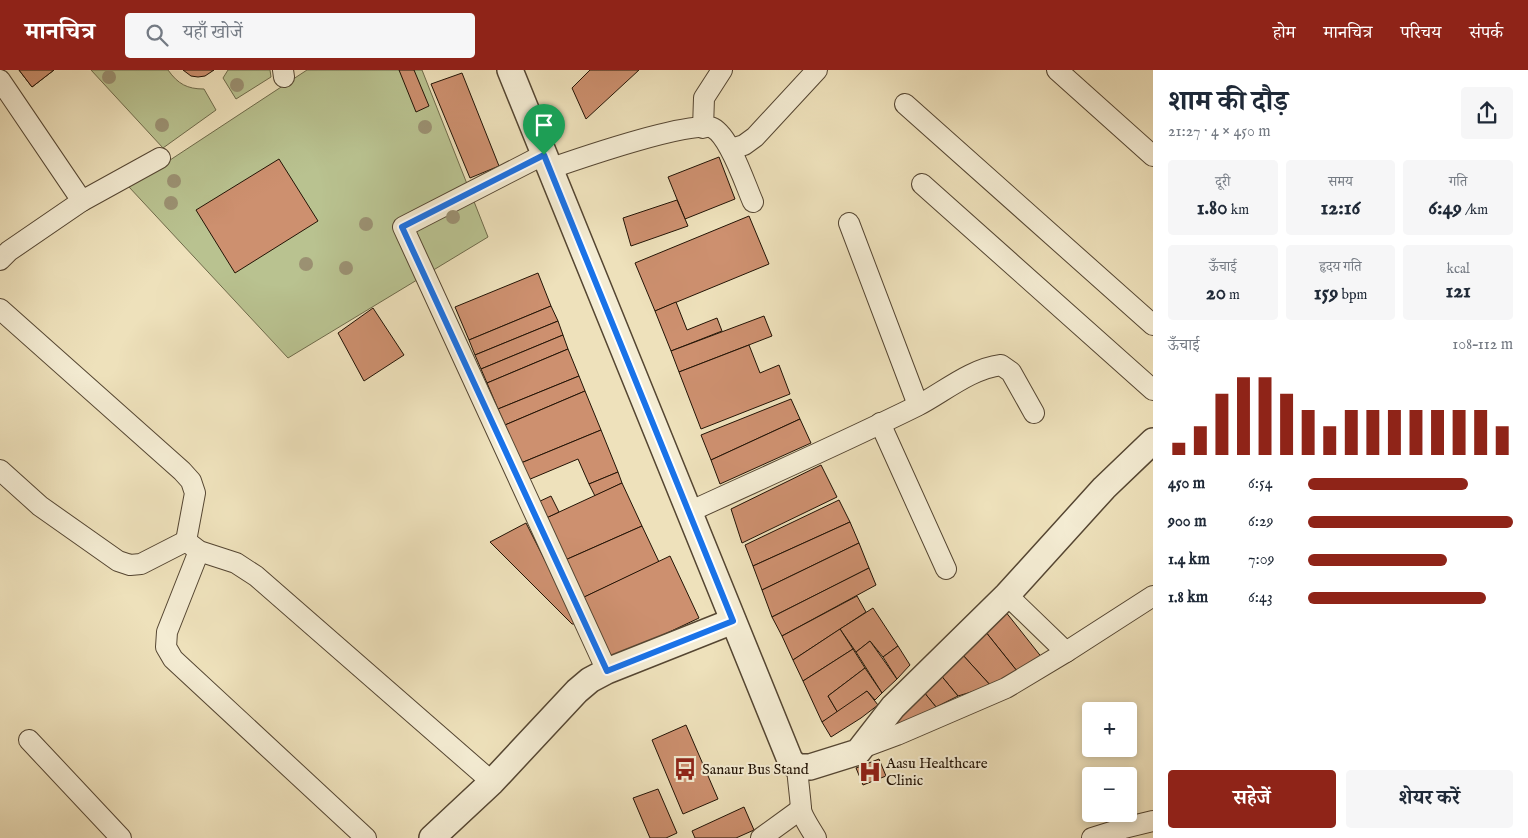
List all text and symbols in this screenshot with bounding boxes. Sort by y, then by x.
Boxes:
search box [125,13,475,58]
text: मानचित्र [25,17,95,48]
icon: search [143,21,171,49]
text: यहाँ खोजें [183,21,243,45]
text: होम [1273,22,1296,45]
text: मानचित्र [1324,22,1372,45]
text: परिचय [1400,22,1441,45]
text: संपर्क [1469,22,1503,45]
text: शाम की दौड़ [1168,85,1288,120]
button: share [1461,87,1513,139]
pin [523,104,565,155]
icon: arrive [530,111,558,139]
text: 21:27 · 4 × 450 m [1168,122,1271,142]
text: दूरी [1215,173,1230,191]
text: समय [1328,173,1353,191]
text: गति [1449,173,1467,191]
text: 1.80 [1197,195,1228,222]
text: 12:16 [1321,195,1360,222]
text: 6:49 [1428,195,1462,222]
text: km [1228,201,1249,219]
text: /km [1462,201,1488,219]
text: ऊँचाई [1209,258,1237,276]
text: हृदय गति [1319,258,1362,276]
text: kcal [1446,260,1470,278]
text: 121 [1445,278,1471,305]
text: 20 [1206,280,1226,307]
text: 159 [1314,280,1338,307]
text: m [1226,286,1240,304]
text: bpm [1338,286,1367,304]
text: 108–112 m [1452,335,1513,355]
text: ऊँचाई [1168,336,1200,356]
text: 450 m [1168,474,1205,494]
text: 6:54 [1248,474,1273,494]
text: 900 m [1168,512,1207,532]
text: 6:29 [1248,512,1273,532]
text: 1.4 km [1168,550,1210,570]
text: 7:09 [1248,550,1275,570]
text: 1.8 km [1168,588,1208,608]
text: 6:43 [1248,588,1273,608]
map controls [1082,702,1137,822]
button: + [1082,702,1137,757]
place label: Aasu Healthcare Clinic [885,754,988,790]
bus stop icon: Sanaur Bus Stand [672,756,698,782]
hospital icon: Aasu Healthcare Clinic [857,759,883,785]
place label: Sanaur Bus Stand [702,760,810,779]
button: − [1082,767,1137,822]
button: सहेजें [1168,770,1336,828]
button: शेयर करें [1346,770,1513,828]

